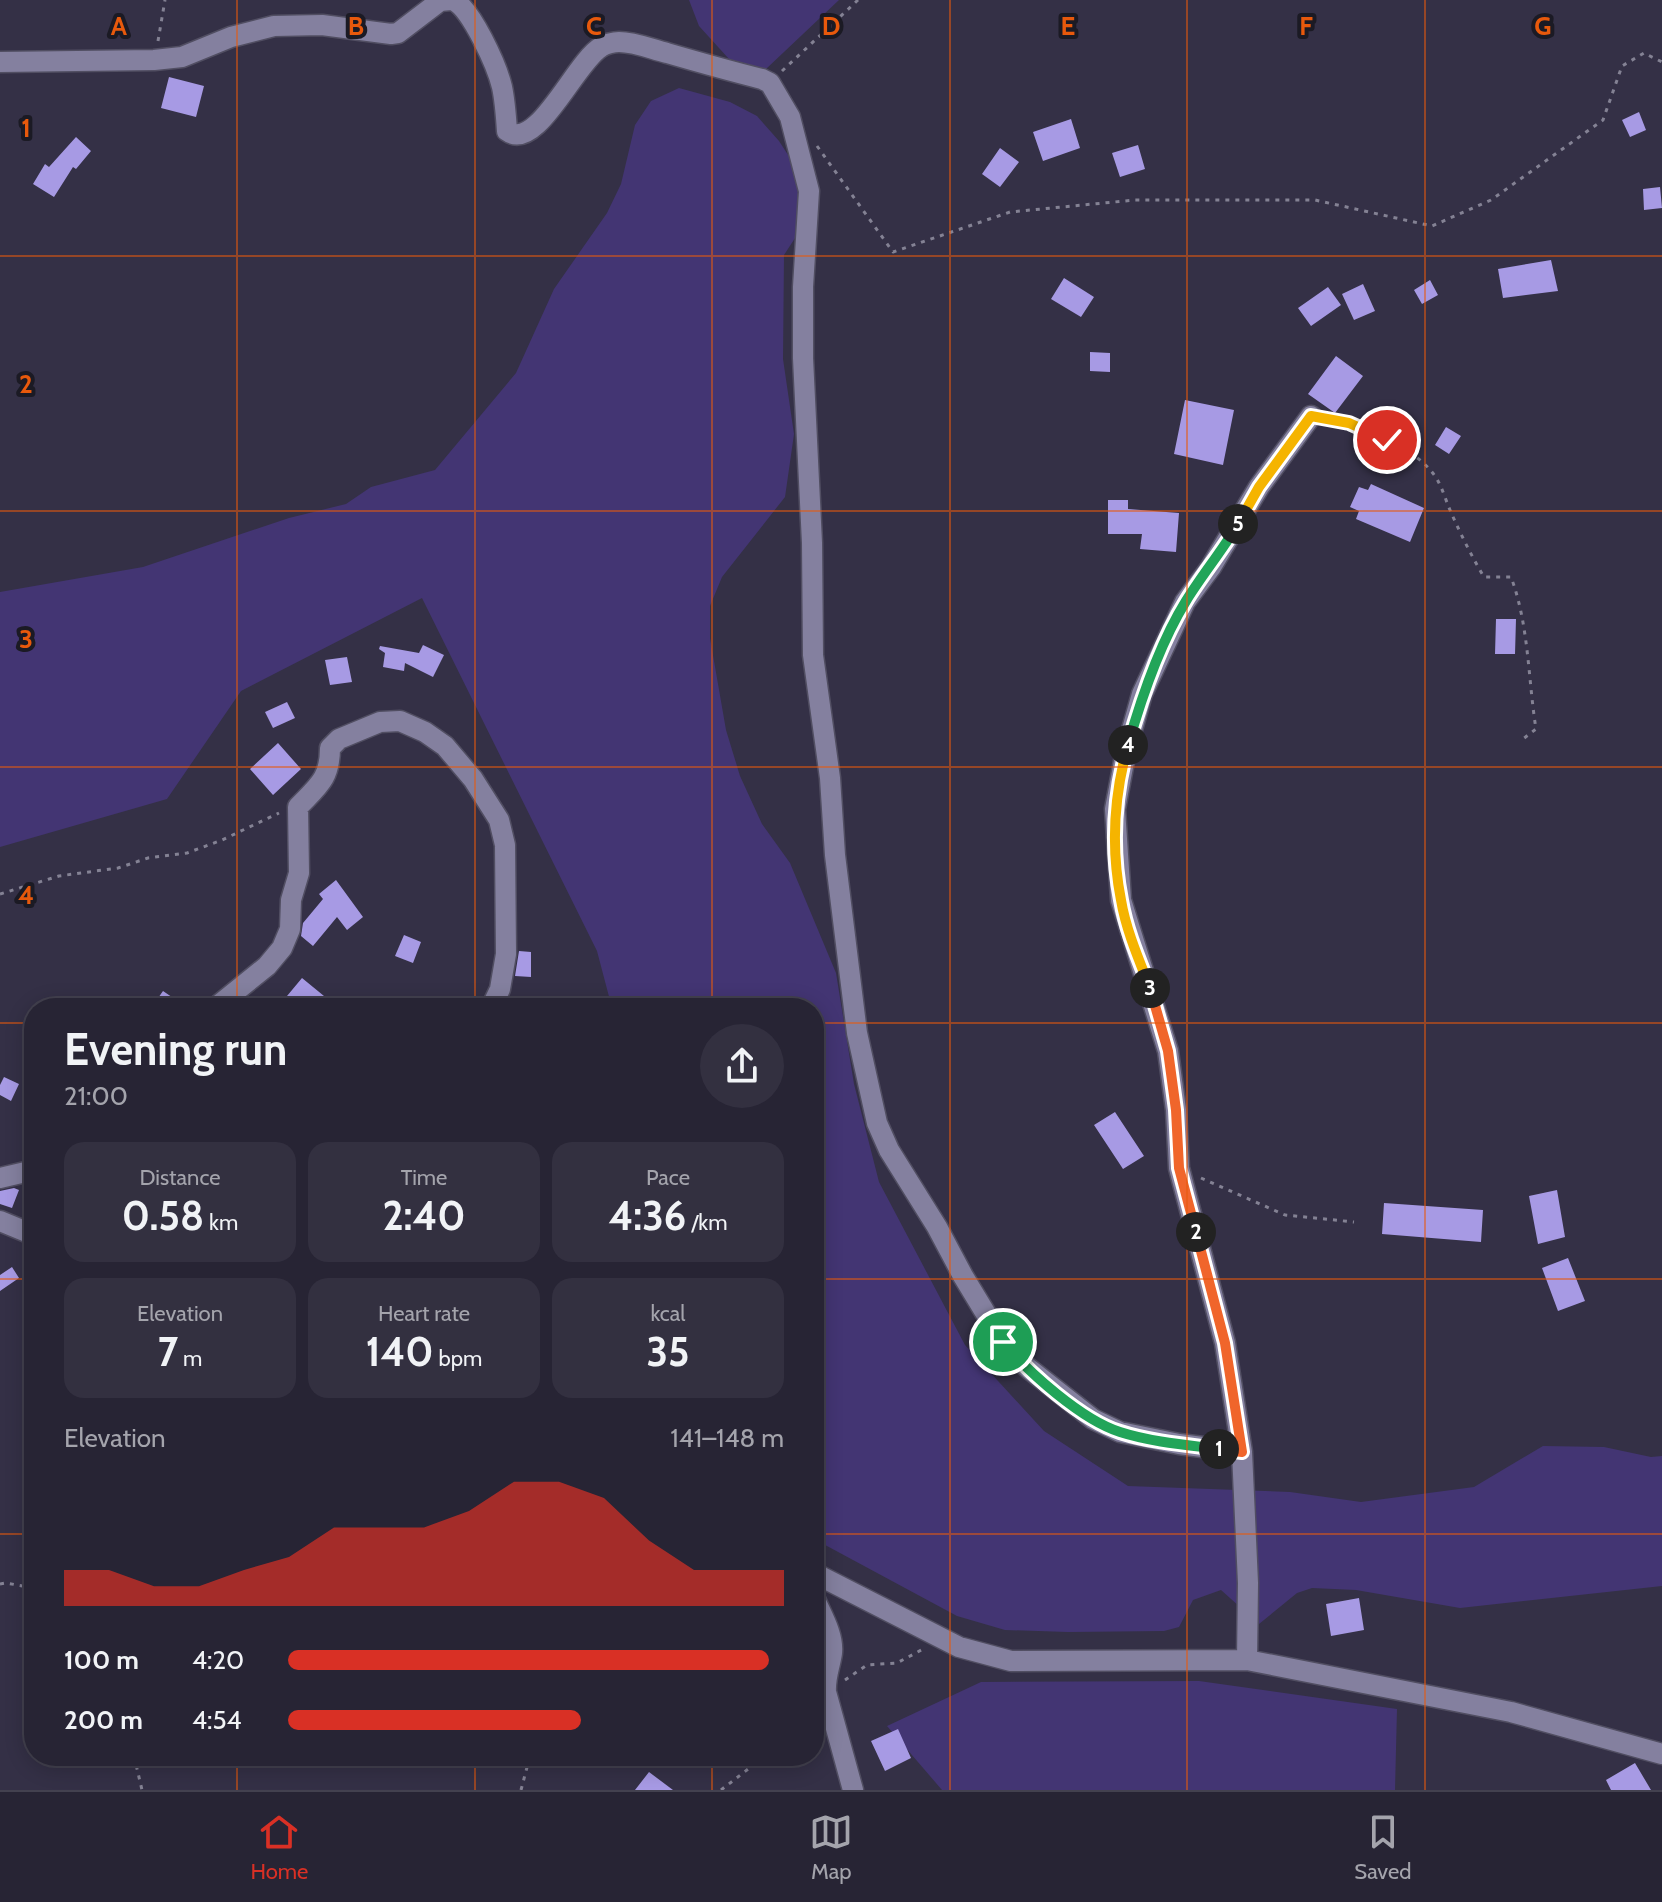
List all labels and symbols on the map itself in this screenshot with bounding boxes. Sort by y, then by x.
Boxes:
text: A [111,10,128,42]
text: B [348,10,364,42]
text: C [586,10,602,42]
text: D [822,10,840,42]
text: E [1061,10,1075,42]
text: F [1299,10,1313,42]
text: G [1534,10,1552,42]
text: 1 [21,112,31,144]
text: 2 [19,368,33,400]
pin [1353,406,1421,474]
pin: 5 [1218,504,1258,544]
text: 3 [19,623,33,655]
pin: 4 [1108,725,1148,765]
text: 4 [18,879,34,911]
pin: 3 [1130,968,1170,1008]
pin: 2 [1176,1212,1216,1252]
pin [969,1308,1037,1376]
pin: 1 [1199,1429,1239,1469]

